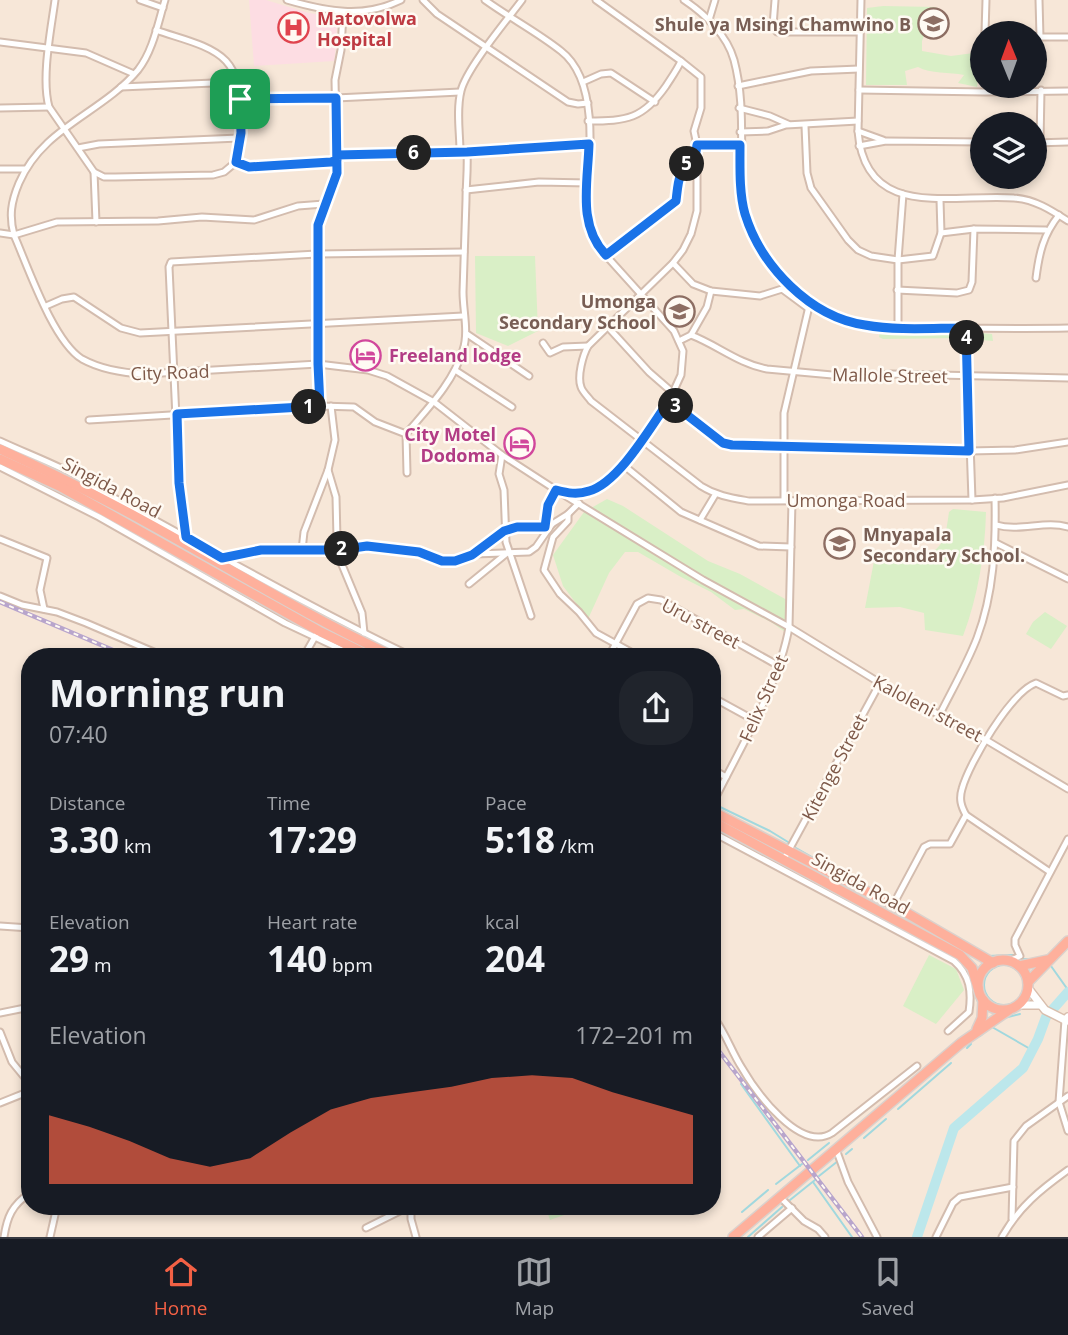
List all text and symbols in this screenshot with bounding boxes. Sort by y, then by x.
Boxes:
place label: Matovolwa Hospital [317,6,417,51]
school or university icon: Shule ya Msingi Chamwino B [917,7,951,41]
hospital icon: Matovolwa Hospital [277,11,311,45]
place label: Shule ya Msingi Chamwino B [655,12,911,36]
north arrow [970,21,1046,98]
map controls [970,21,1047,189]
pin [210,69,270,129]
icon: arrive [221,80,259,118]
button: layers [970,112,1047,189]
pin: 6 [396,136,432,170]
text: 6 [408,139,419,165]
pin: 5 [670,146,704,182]
text: 5 [681,150,692,176]
place label: Umonga Secondary School [499,289,656,334]
school or university icon: Umonga Secondary School [662,294,696,328]
pin: 4 [950,320,984,356]
text: 4 [961,324,972,350]
hotel icon: Freeland lodge [349,338,383,372]
place label: Freeland lodge [389,343,521,367]
street label: City Road [130,359,210,385]
street label: Mallole Street [832,362,948,388]
pin: 3 [658,388,694,424]
pin: 1 [292,390,326,424]
text: 3 [670,392,681,418]
text: 1 [303,393,314,419]
place label: City Motel Dodoma [404,422,496,467]
hotel icon: City Motel Dodoma [502,427,536,461]
street label: Singida Road [59,451,165,523]
street label: Umonga Road [786,488,906,512]
place label: Mnyapala Secondary School. [863,522,1025,567]
school or university icon: Mnyapala Secondary School. [823,527,857,561]
pin: 2 [324,532,360,566]
text: 2 [336,535,347,561]
street label: Uru street [658,592,744,654]
street label: Felix Street [733,651,793,745]
text: Morning run [49,666,286,718]
street label: Kaloleni street [869,669,987,747]
button: share [619,671,693,745]
street label: Kitenge Street [796,709,872,825]
text: 07:40 [49,718,108,750]
text: Distance [49,790,125,816]
text: Time [267,790,311,816]
text: Pace [485,790,527,816]
text: 3.30 [49,816,119,863]
text: 17:29 [267,816,357,863]
text: 5:18 [485,816,555,863]
text: km [119,833,152,859]
text: /km [555,833,595,859]
street label: Singida Road [808,846,914,920]
text: Elevation [49,909,130,935]
text: Heart rate [267,909,357,935]
text: kcal [485,909,519,935]
text: 29 [49,935,89,982]
text: 140 [267,935,327,982]
text: 204 [485,935,545,982]
text: m [89,952,112,978]
text: bpm [327,952,373,978]
text: Elevation [49,1019,147,1051]
text: 172–201 m [575,1019,693,1051]
tab: Home [154,1253,207,1321]
tab: Map [515,1253,554,1321]
tab: Saved [862,1253,914,1321]

